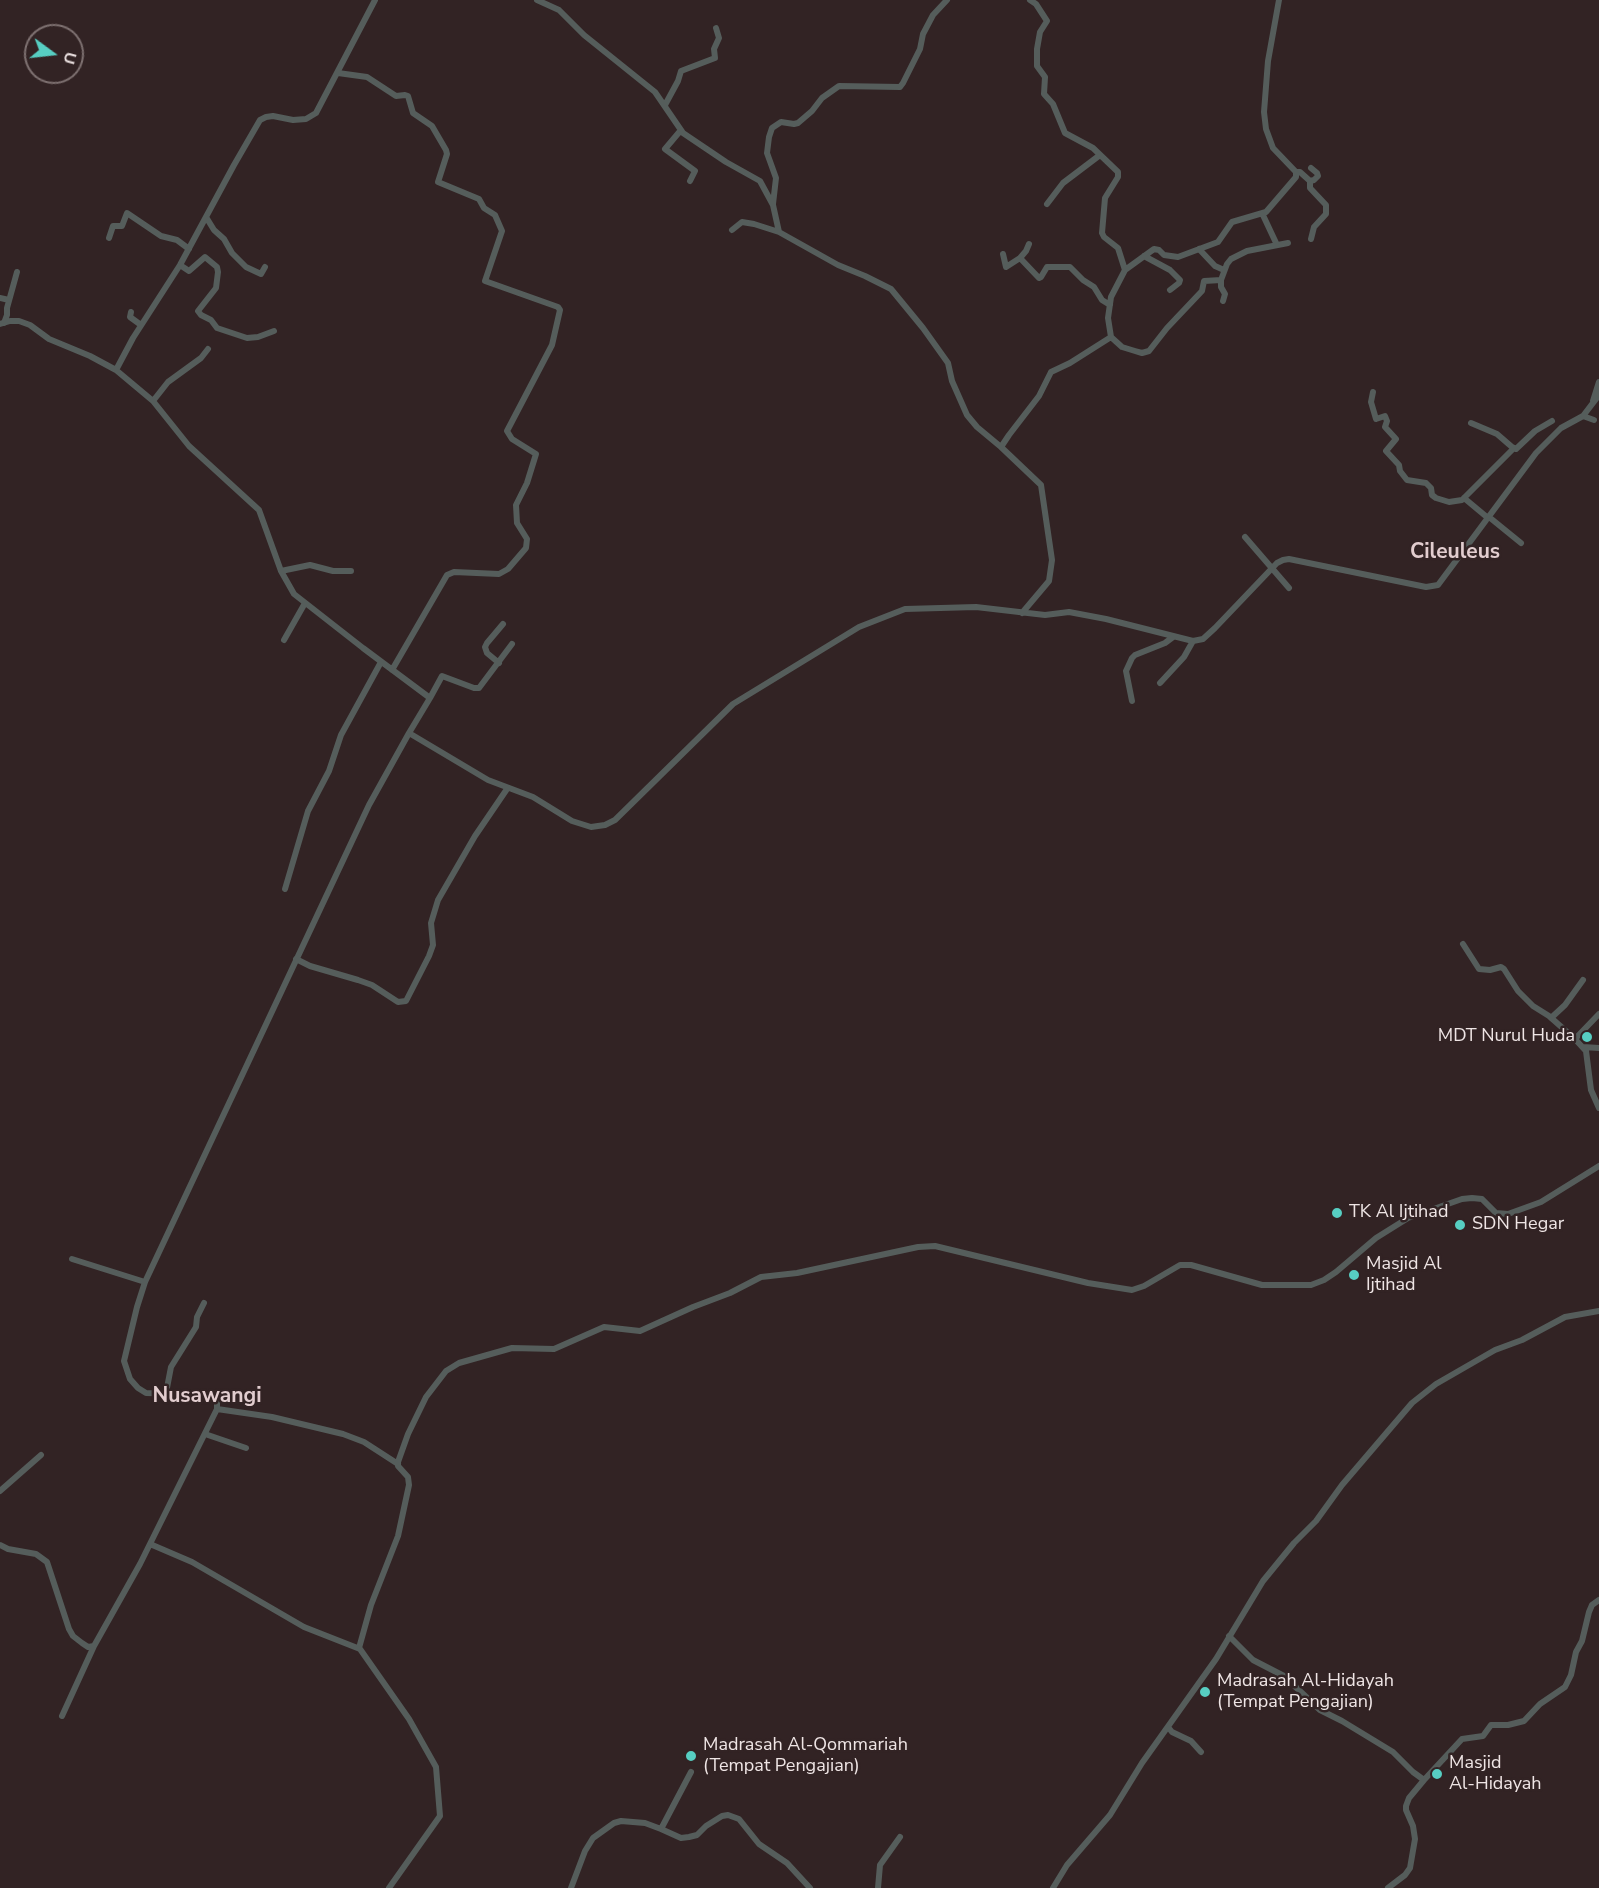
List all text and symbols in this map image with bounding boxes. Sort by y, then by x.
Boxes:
north arrow [24,24,84,84]
text: U [57,50,82,67]
district label: Cileuleus [1410,540,1500,566]
place label: MDT Nurul Huda [1438,1026,1575,1048]
marker: MDT Nurul Huda [1580,1030,1594,1044]
place label: TK Al Ijtihad [1349,1202,1448,1224]
marker: TK Al Ijtihad [1330,1206,1344,1220]
place label: SDN Hegar [1472,1214,1564,1236]
marker: SDN Hegar [1453,1218,1467,1232]
place label: Masjid Al Ijtihad [1366,1254,1442,1296]
marker: Masjid Al Ijtihad [1347,1268,1361,1282]
district label: Nusawangi [152,1384,262,1410]
place label: Madrasah Al-Hidayah (Tempat Pengajian) [1217,1671,1394,1714]
marker: Madrasah Al-Hidayah (Tempat Pengajian) [1198,1685,1212,1699]
place label: Madrasah Al-Qommariah (Tempat Pengajian) [703,1735,908,1778]
marker: Madrasah Al-Qommariah (Tempat Pengajian) [684,1749,698,1763]
place label: Masjid Al-Hidayah [1449,1753,1542,1796]
marker: Masjid Al-Hidayah [1430,1767,1444,1781]

